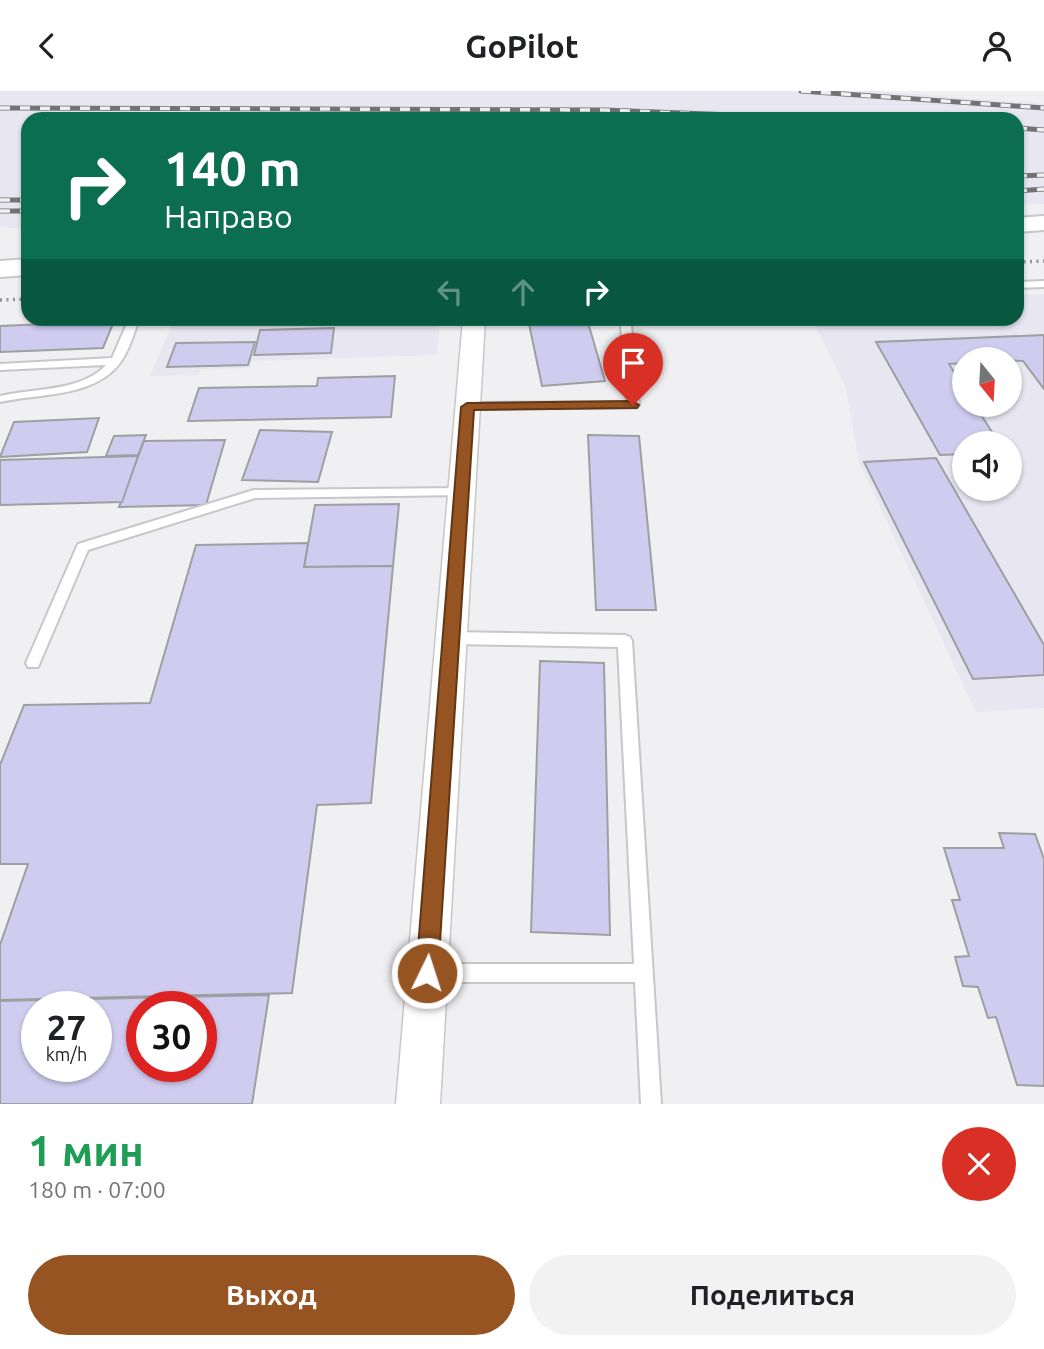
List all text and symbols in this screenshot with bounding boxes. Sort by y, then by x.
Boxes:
icon: back [28,27,66,65]
icon: person [978,27,1016,65]
text: GoPilot [465,28,579,64]
icon: right [49,140,140,231]
text: 140 m [164,140,301,195]
text: Направо [164,198,293,234]
icon: left [431,273,469,311]
icon: ahead [504,273,542,311]
icon: right [577,273,615,311]
pin [603,333,663,405]
icon: arrive [614,344,652,382]
north arrow [952,347,1022,417]
map controls [952,347,1022,501]
button: sound [952,431,1022,501]
position arrow [390,936,464,1010]
speed limit sign: 30 [126,991,217,1082]
text: 27 [47,1007,86,1047]
text: km/h [46,1044,87,1064]
text: 1 мин [28,1127,144,1174]
button: close [942,1127,1016,1201]
text: 180 m · 07:00 [28,1177,166,1202]
button: Выход [28,1255,515,1335]
button: Поделиться [529,1255,1016,1335]

